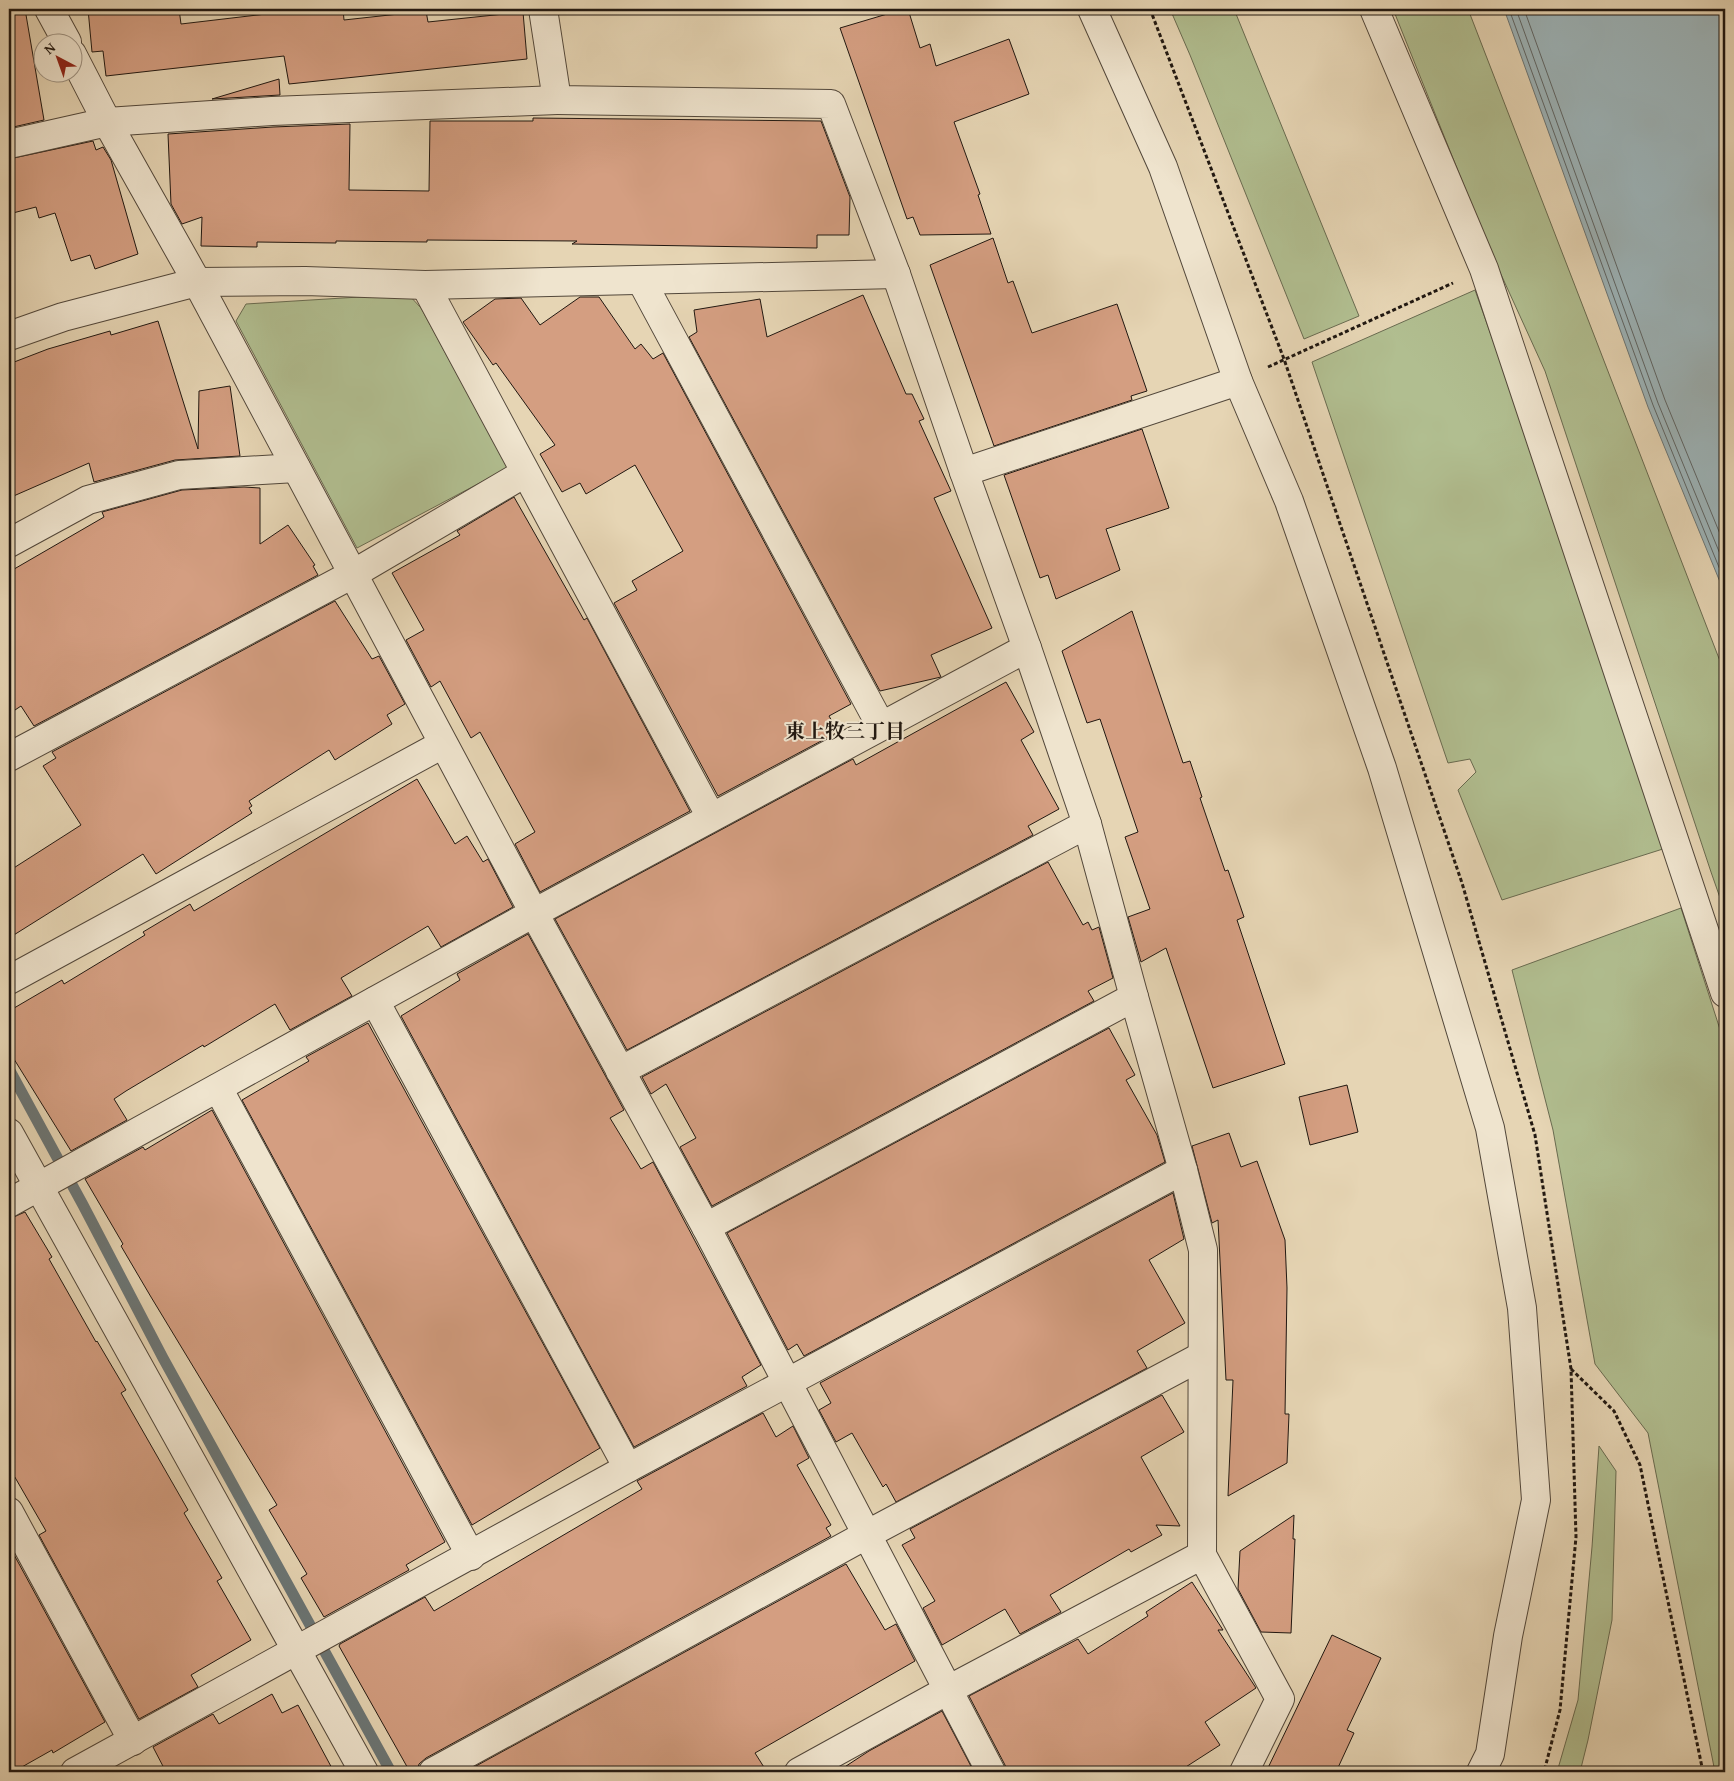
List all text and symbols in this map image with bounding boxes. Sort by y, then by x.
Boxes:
north arrow [32,32,82,82]
text: N [39,37,60,59]
district label: 東上牧三丁目 [785,716,905,745]

